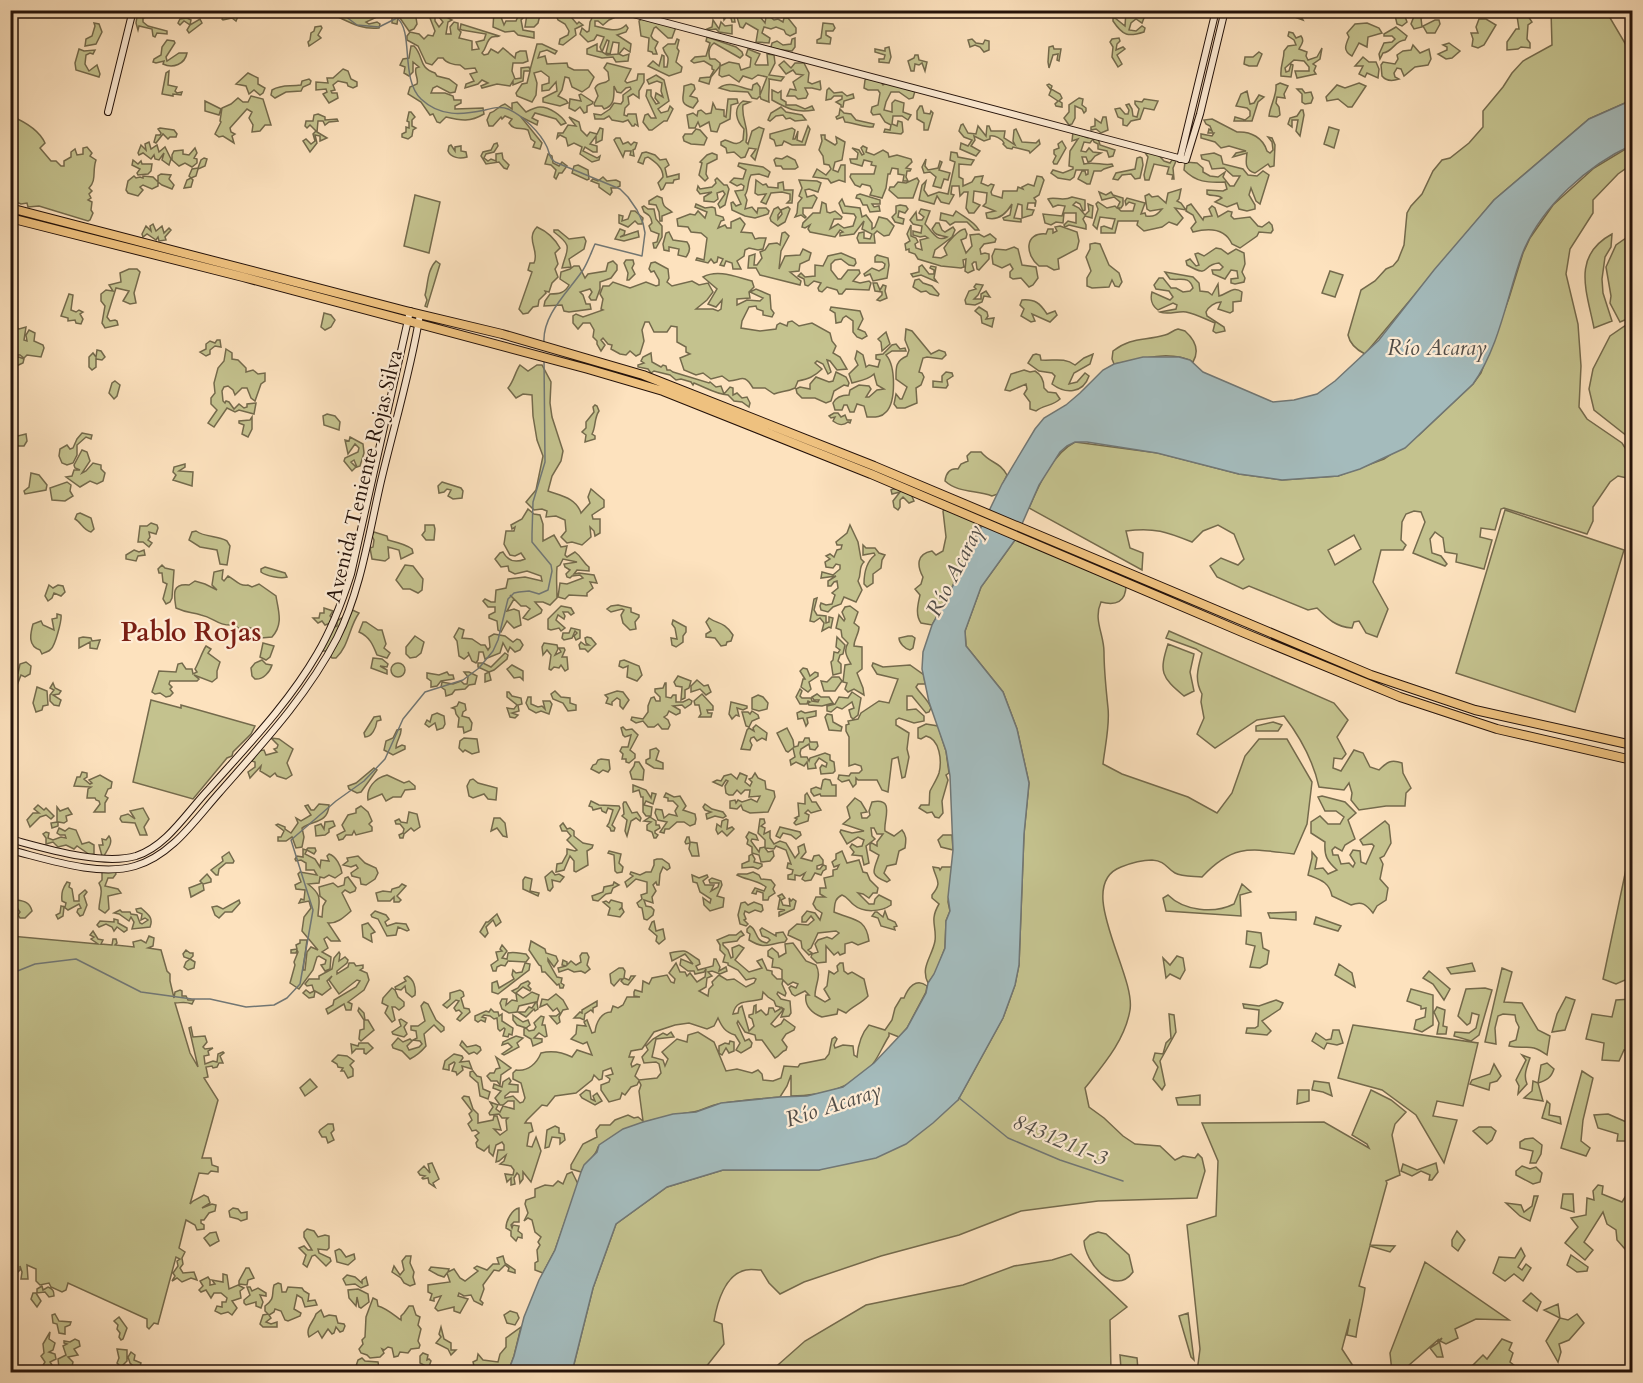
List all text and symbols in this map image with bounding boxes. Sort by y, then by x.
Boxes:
water label: Río Acaray [1387,333,1487,363]
street label: Avenida Teniente Rojas Silva [319,347,410,606]
water label: Río Acaray [919,519,991,622]
district label: Pablo Rojas [121,614,262,651]
water label: Río Acaray [781,1075,885,1135]
water label: 8431211-3 [1008,1107,1112,1174]

